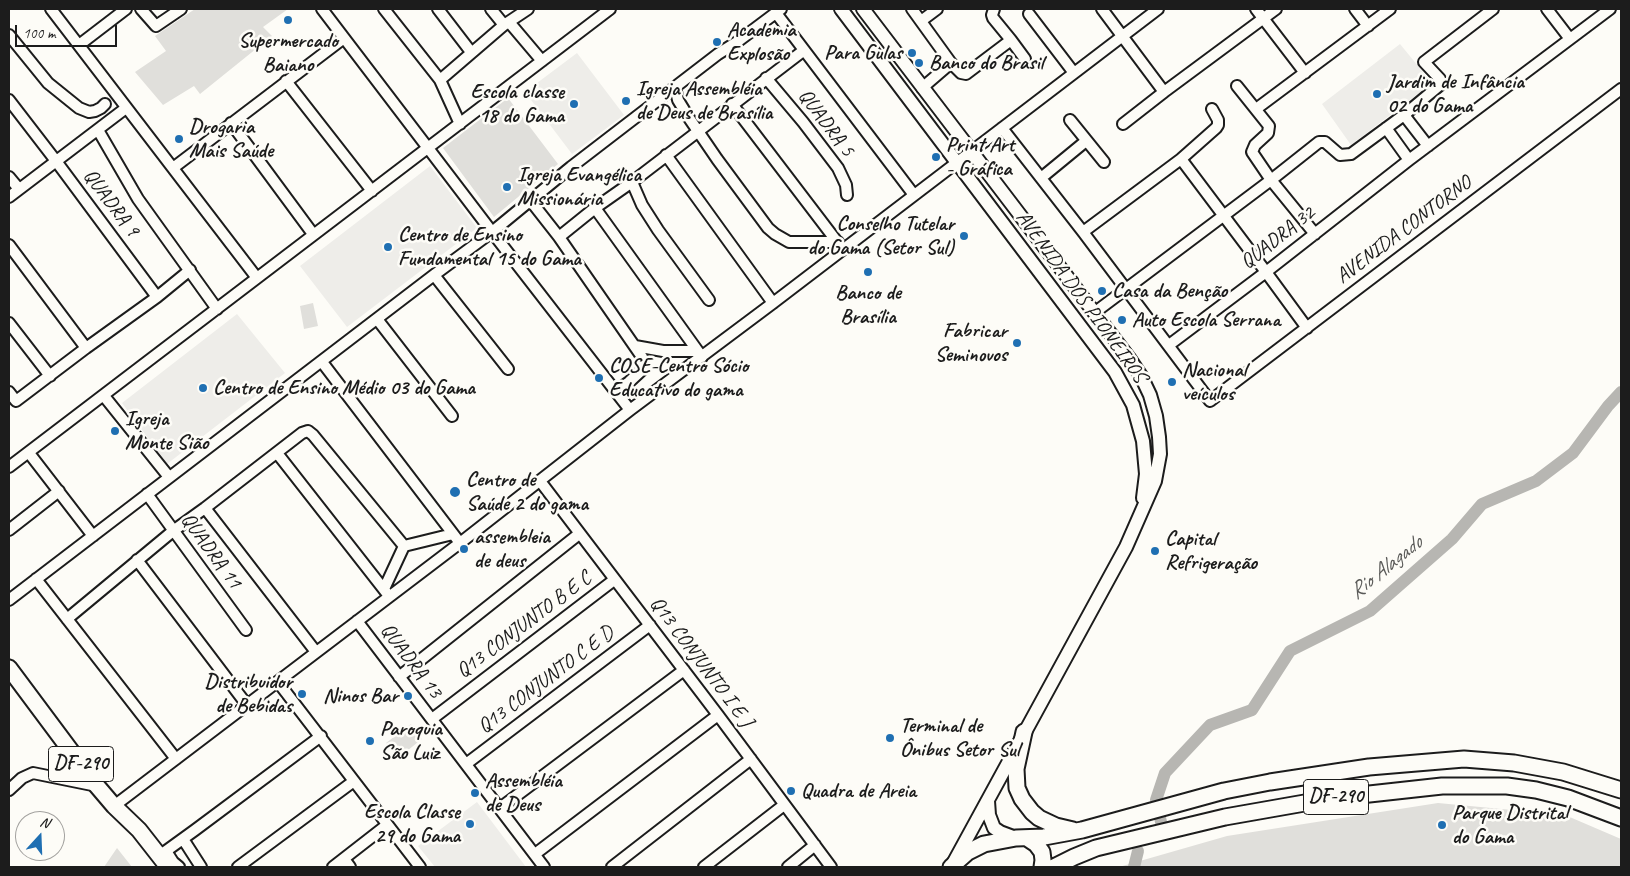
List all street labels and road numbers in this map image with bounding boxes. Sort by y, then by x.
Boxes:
street label: QUADRA 5 [792,84,860,162]
street label: QUADRA 9 [77,164,145,242]
street label: AVENIDA CONTORNO [1331,171,1477,289]
street label: QUADRA 32 [1236,201,1320,275]
street label: AVENIDA DOS PIONEIROS [1010,206,1152,388]
street label: QUADRA 11 [175,508,247,594]
street label: Q13 CONJUNTO B E C [452,566,596,684]
street label: Q13 CONJUNTO I E J [644,592,758,732]
street label: QUADRA 13 [375,618,447,704]
street label: Q13 CONJUNTO C E D [473,621,619,739]
road number: DF-290 [48,746,114,782]
road number: DF-290 [1304,780,1368,814]

